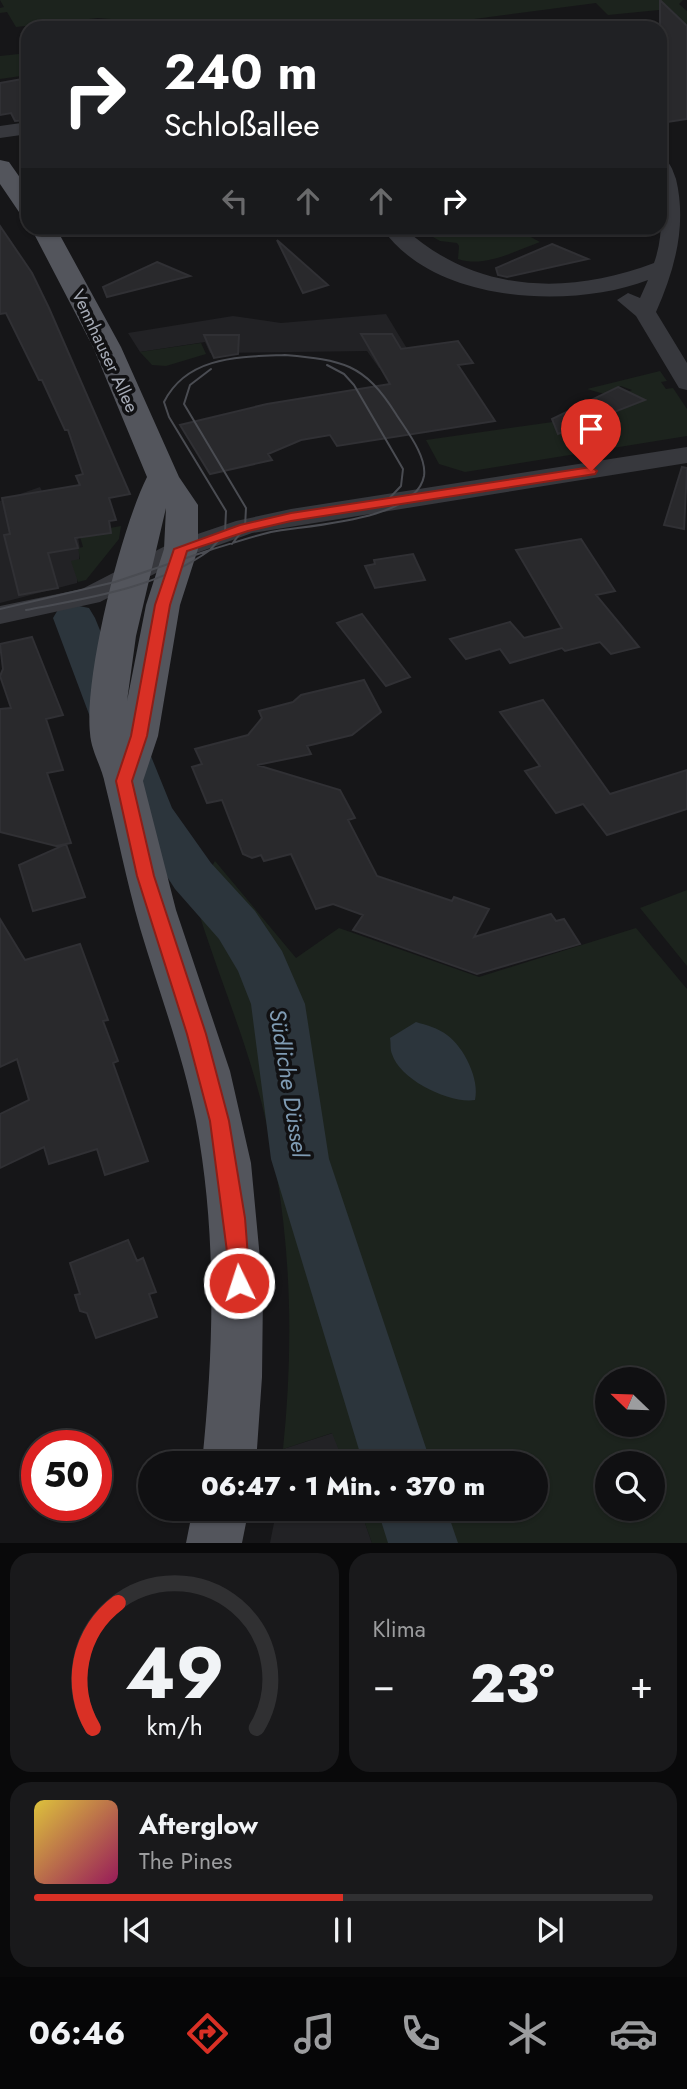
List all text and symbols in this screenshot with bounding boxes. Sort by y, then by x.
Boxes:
text: 240 m [164,37,318,107]
icon: right [49,49,140,140]
text: Schloßallee [164,102,320,148]
icon: left [216,182,254,220]
icon: ahead [289,182,327,220]
icon: ahead [362,182,400,220]
icon: right [435,182,473,220]
street label: Vennhauser Allee [65,285,145,417]
pin [561,399,621,471]
icon: arrive [572,410,610,448]
water label: Südliche Düssel [260,1006,318,1161]
position arrow [202,1246,276,1320]
north arrow [595,1367,665,1437]
map controls [595,1367,665,1521]
speed limit sign: 50 [21,1430,112,1521]
button: search [595,1451,665,1521]
text: 06:47 · 1 Min. · 370 m [201,1467,485,1505]
text: Klima [373,1612,426,1646]
text: 49 [124,1621,224,1726]
text: 23° [470,1646,555,1722]
text: − [373,1657,395,1712]
text: + [630,1657,653,1712]
text: km/h [146,1708,203,1744]
text: Afterglow [139,1806,258,1844]
text: The Pines [139,1844,232,1878]
icon: previous [118,1911,156,1949]
icon: pause [324,1911,362,1949]
icon: next [531,1911,569,1949]
icon: directions [183,2009,232,2058]
icon: music [290,2009,339,2058]
icon: phone [396,2009,445,2058]
icon: climate [503,2009,552,2058]
icon: car [609,2009,658,2058]
text: 06:46 [29,2010,125,2056]

